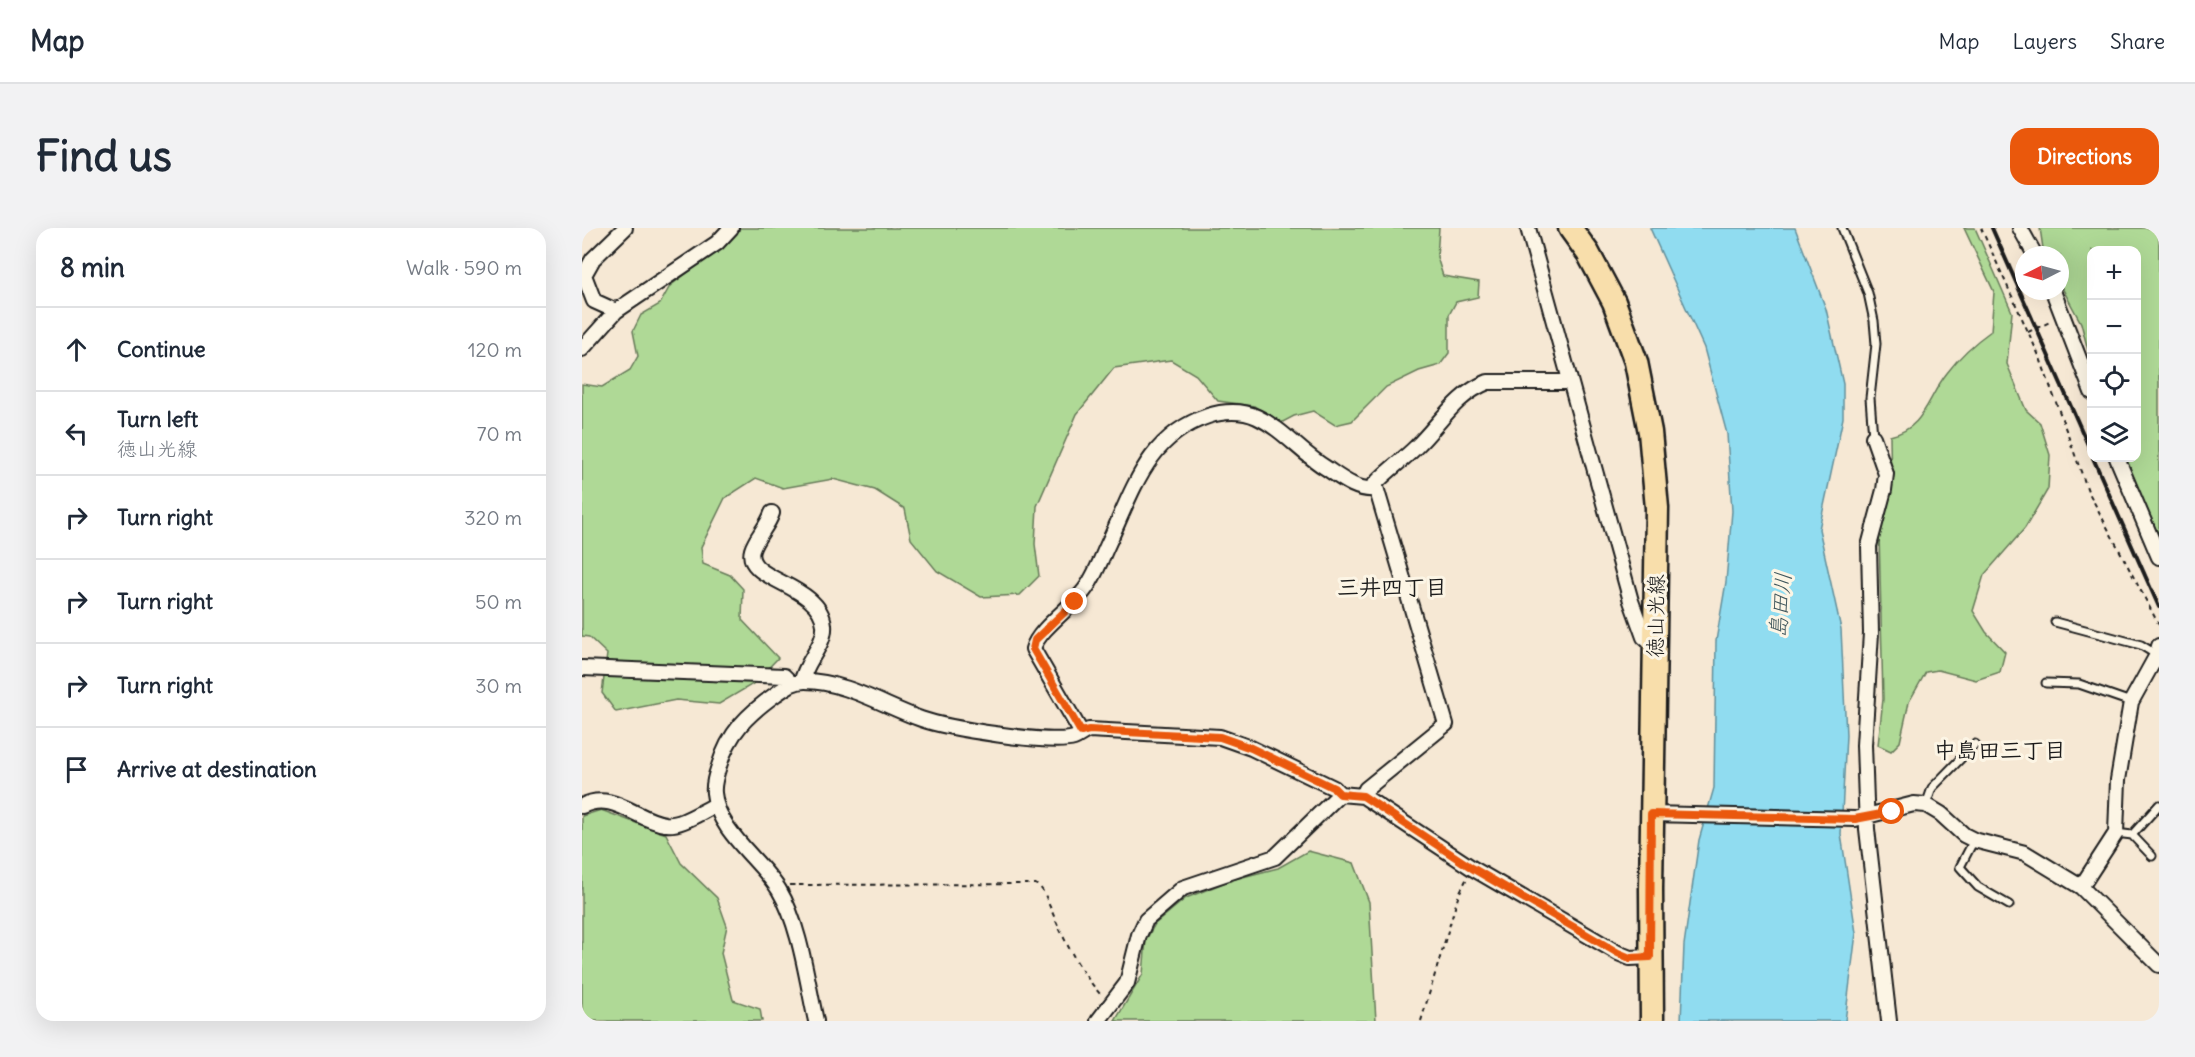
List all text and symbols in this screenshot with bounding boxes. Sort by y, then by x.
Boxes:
text: Map [30,23,84,59]
text: Map [1939,28,1979,55]
text: Layers [2012,28,2077,55]
text: Share [2110,28,2165,55]
button: Directions [2010,128,2159,185]
text: Find us [36,130,172,182]
north arrow [2015,246,2069,300]
map controls [2087,246,2141,462]
button: + [2087,246,2141,300]
text: 8 min [60,251,125,284]
text: Walk · 590 m [406,255,522,280]
button: − [2087,300,2141,354]
icon: ahead [60,333,93,366]
text: Continue [117,335,206,363]
text: 120 m [468,337,522,362]
button: locate [2087,354,2141,408]
text: Turn left [117,405,198,433]
button: layers [2087,408,2141,462]
icon: left [60,417,93,450]
text: 70 m [477,421,522,446]
text: 徳山光線 [117,436,197,461]
icon: right [60,501,93,534]
text: Turn right [117,503,213,531]
text: 320 m [464,505,522,530]
water label: 島田川 [1763,571,1797,639]
district label: 三井四丁目 [1337,573,1447,601]
street label: 徳山光線 [1641,574,1670,658]
icon: right [60,585,93,618]
text: Turn right [117,587,213,615]
route end [1061,588,1087,614]
text: 50 m [475,589,522,614]
icon: right [60,669,93,702]
text: Turn right [117,671,213,699]
text: 30 m [475,673,522,698]
district label: 中島田三丁目 [1934,736,2066,764]
icon: arrive [60,753,93,786]
text: Arrive at destination [117,755,317,783]
route start [1878,798,1904,824]

